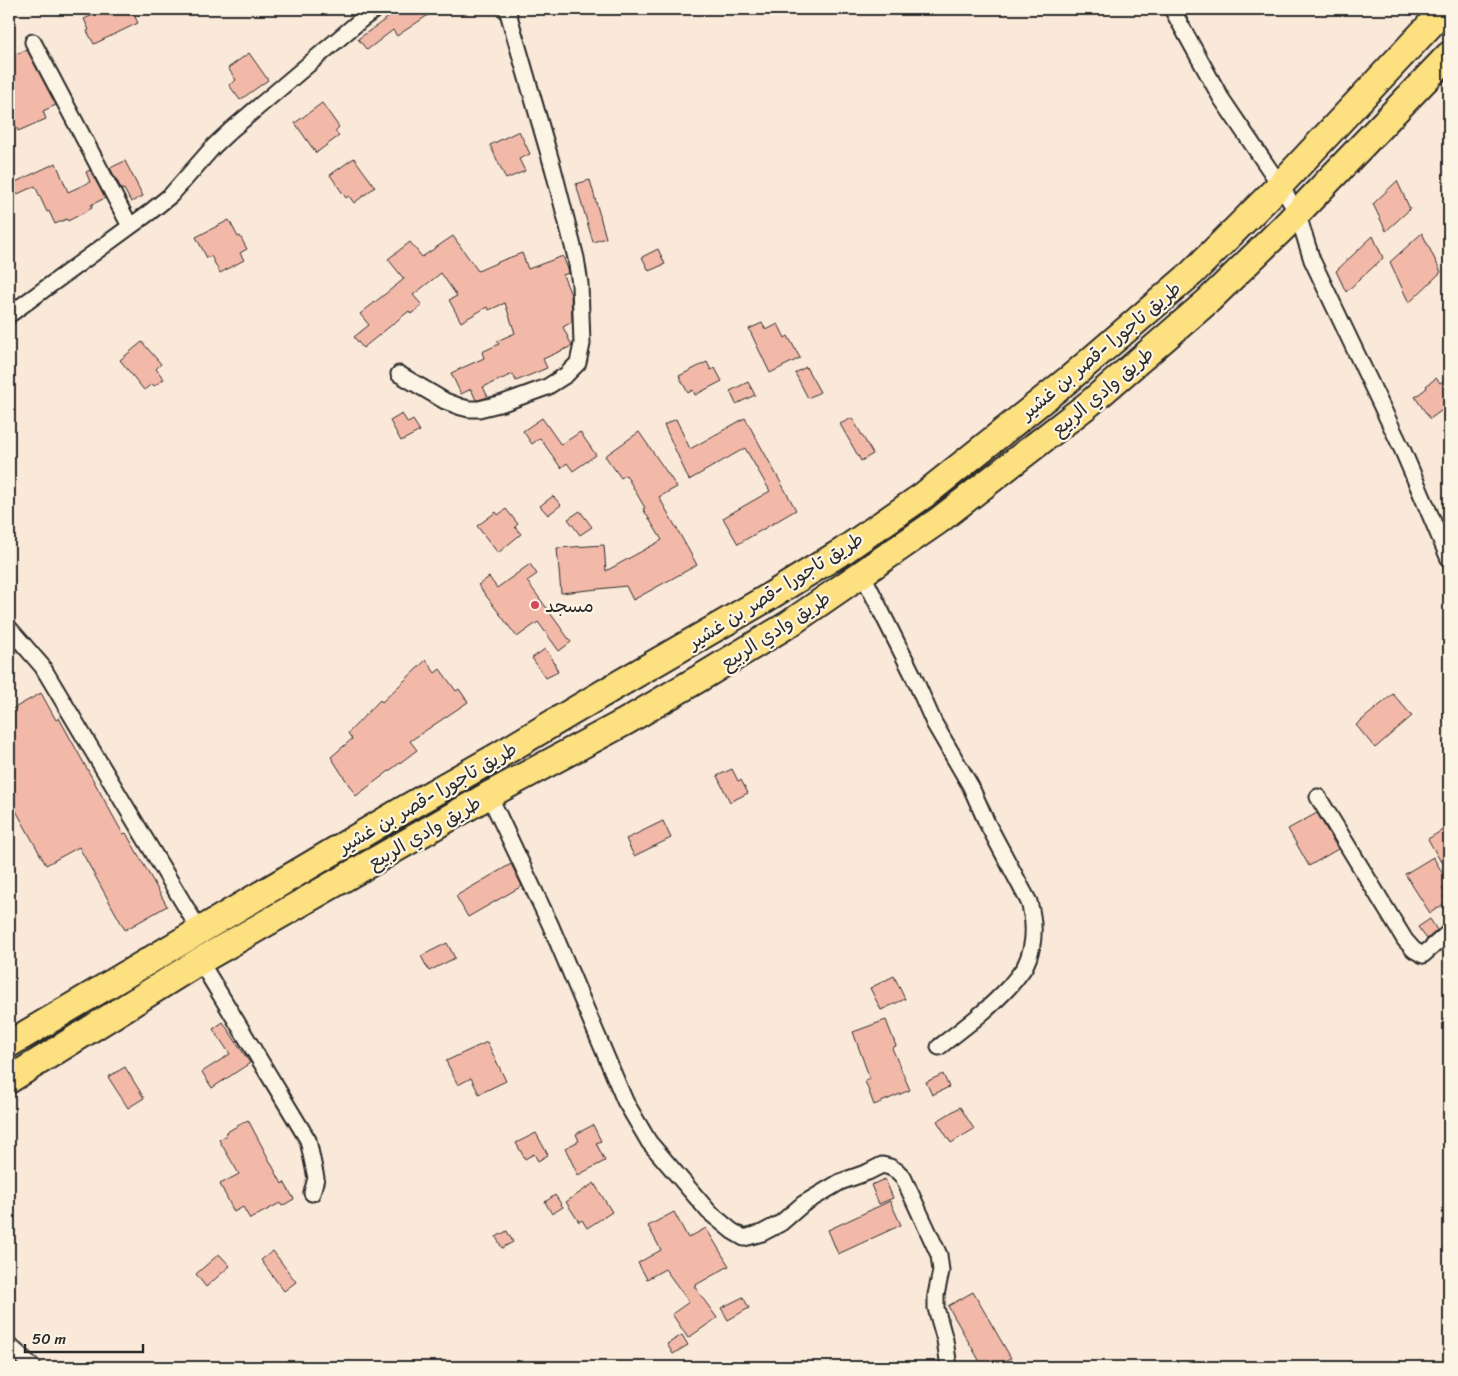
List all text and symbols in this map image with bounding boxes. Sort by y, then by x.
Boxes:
street label: طريق تاجورا -قصر بن غشير [1010,273,1189,430]
street label: طريق وادي الربيع [1043,338,1162,445]
street label: طريق تاجورا -قصر بن غشير [679,523,870,659]
street label: طريق وادي الربيع [713,582,837,679]
place label: مسجد [545,589,594,622]
marker: مسجد [529,599,541,611]
street label: طريق تاجورا -قصر بن غشير [329,732,523,863]
street label: طريق وادي الربيع [361,786,487,878]
scale bar [25,1321,142,1353]
text: 50 m [32,1326,67,1352]

